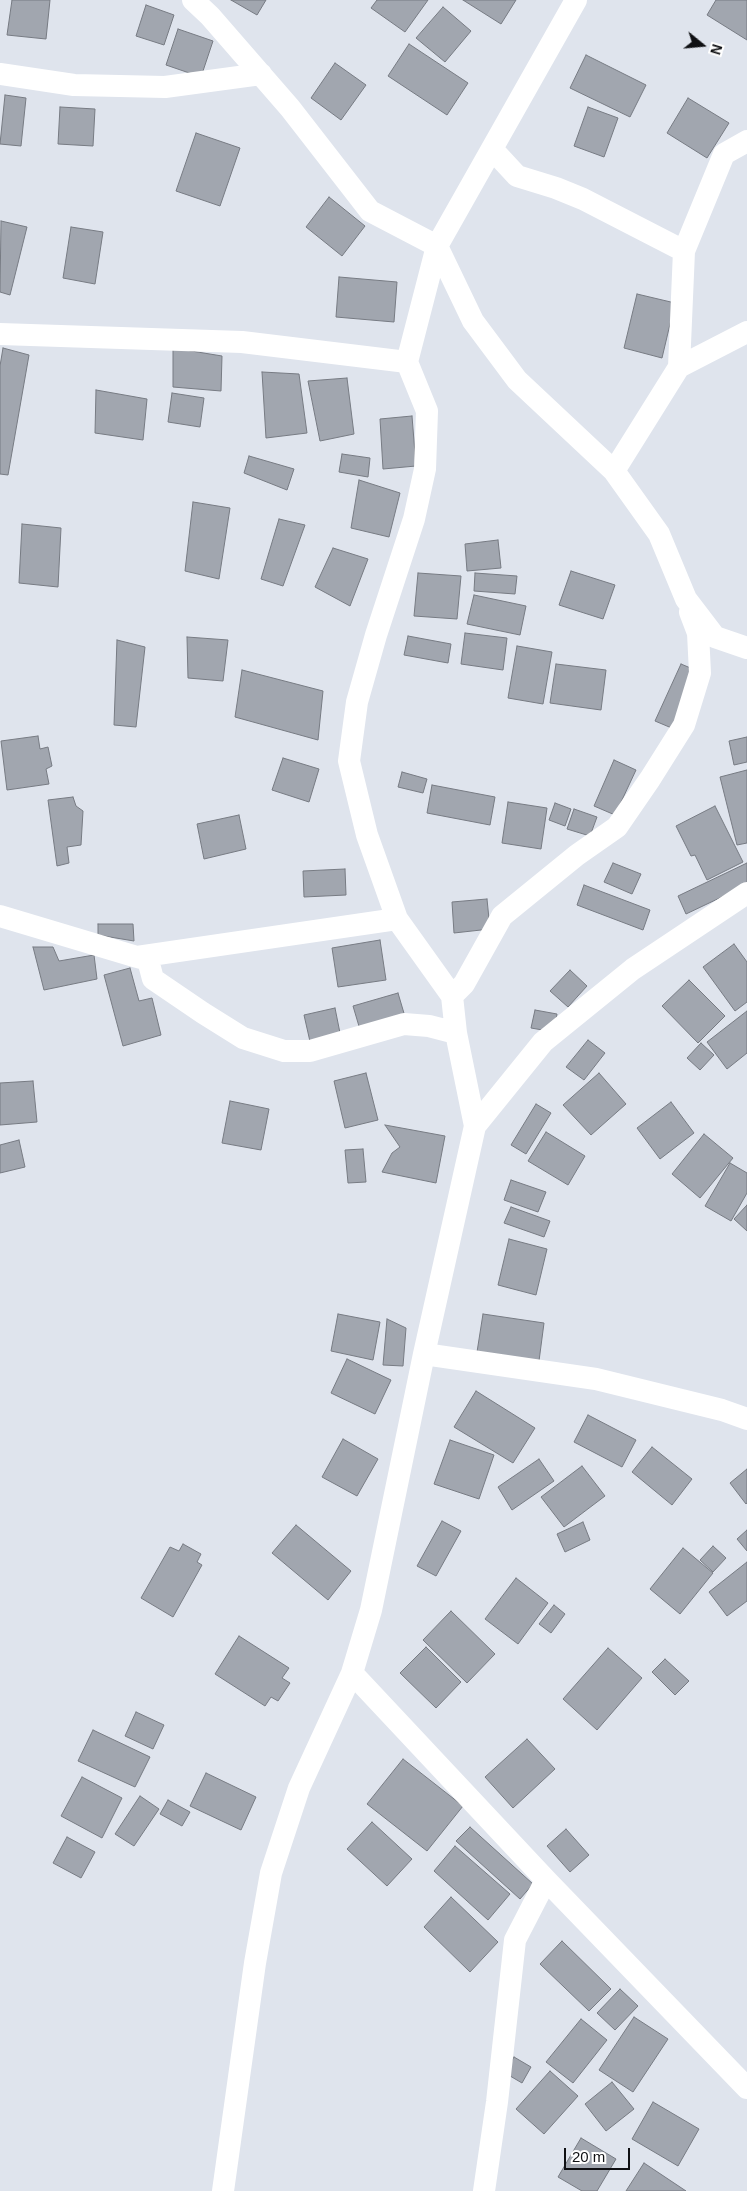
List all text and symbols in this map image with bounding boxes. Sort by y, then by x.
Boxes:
north arrow [677,20,727,70]
text: N [707,42,725,57]
scale bar [567,2138,633,2170]
text: 20 m [572,2148,605,2165]

